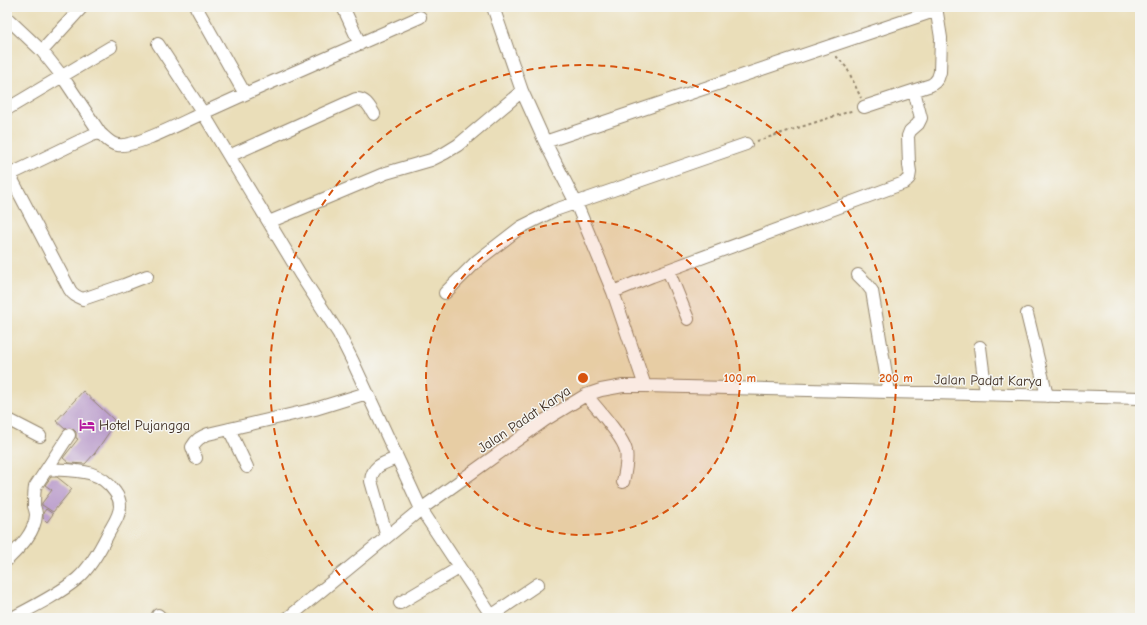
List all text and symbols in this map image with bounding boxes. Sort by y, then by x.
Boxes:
centre of rings [576,371,590,385]
text: 100 m [724,371,756,385]
text: 200 m [879,371,913,385]
street label: Jalan Padat Karya [934,371,1042,390]
street label: Jalan Padat Karya [475,382,574,457]
hotel icon: Hotel Pujangga [78,416,96,434]
place label: Hotel Pujangga [99,417,190,434]

